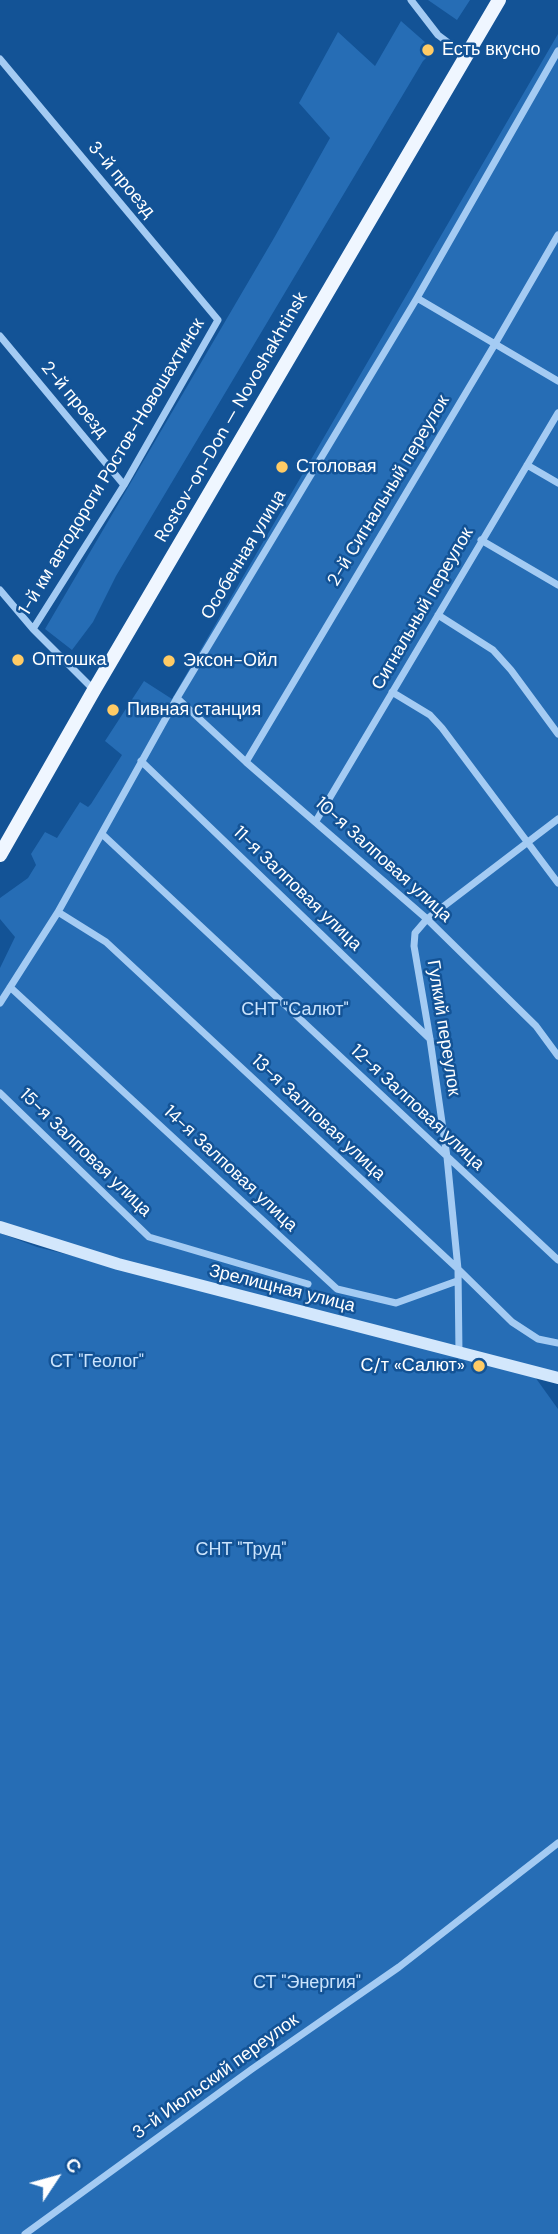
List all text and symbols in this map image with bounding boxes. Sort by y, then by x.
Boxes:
place label: Есть вкусно [442,39,541,61]
marker: Есть вкусно [420,42,436,58]
street label: 3-й проезд [83,137,159,223]
street label: Rostov-on-Don — Novoshakhtinsk [151,288,313,546]
street label: 1-й км автодороги Ростов-Новошахтинск [15,315,209,619]
street label: 2-й проезд [36,358,112,442]
street label: 2-й Сигнальный переулок [323,392,455,590]
place label: Столовая [296,456,376,478]
marker: Столовая [274,459,290,475]
street label: Особенная улица [197,486,291,624]
street label: Сигнальный переулок [368,524,478,694]
place label: Оптошка [32,649,107,671]
place label: Эксон-Ойл [183,650,277,672]
marker: Оптошка [10,652,26,668]
marker: Эксон-Ойл [161,653,177,669]
place label: Пивная станция [127,699,261,721]
marker: Пивная станция [105,702,121,718]
street label: 10-я Залповая улица [310,793,456,927]
street label: 11-я Залповая улица [228,822,366,956]
street label: Гулкий переулок [422,959,464,1097]
park label: СНТ "Салют" [241,999,349,1021]
street label: 12-я Залповая улица [346,1040,488,1176]
street label: 13-я Залповая улица [247,1050,389,1186]
street label: 15-я Залповая улица [14,1084,156,1222]
street label: 14-я Залповая улица [159,1101,301,1237]
street label: Зрелищная улица [207,1260,357,1318]
park label: СТ "Геолог" [50,1351,144,1373]
place label: С/т «Салют» [361,1355,465,1377]
marker: С/т «Салют» [471,1358,487,1374]
park label: СНТ "Труд" [196,1539,286,1561]
park label: СТ "Энергия" [253,1972,361,1994]
street label: 3-й Июльский переулок [129,2010,303,2144]
north arrow [21,2143,91,2213]
text: С [59,2152,88,2178]

